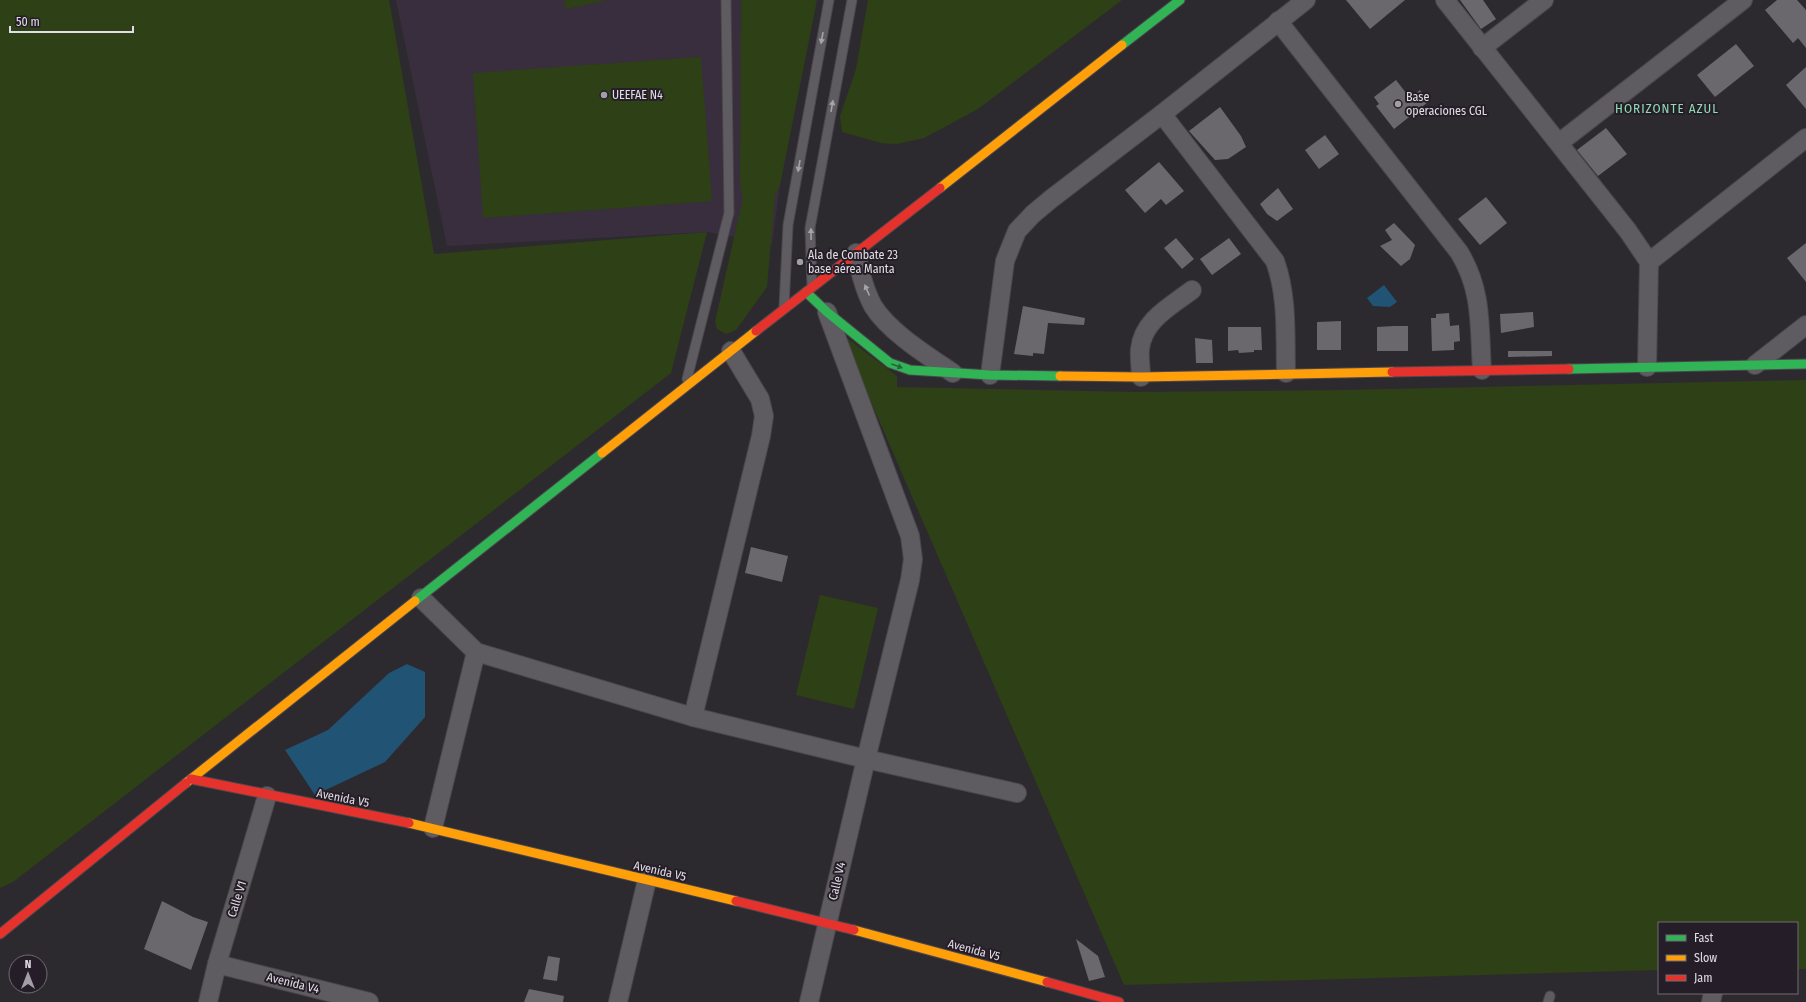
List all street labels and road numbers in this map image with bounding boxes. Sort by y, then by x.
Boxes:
street label: Avenida V5 [315,786,371,810]
street label: Avenida V5 [632,858,688,884]
street label: Calle V4 [826,861,848,901]
street label: Calle V1 [225,879,249,919]
street label: Avenida V5 [946,936,1002,964]
street label: Avenida V4 [265,970,321,996]

